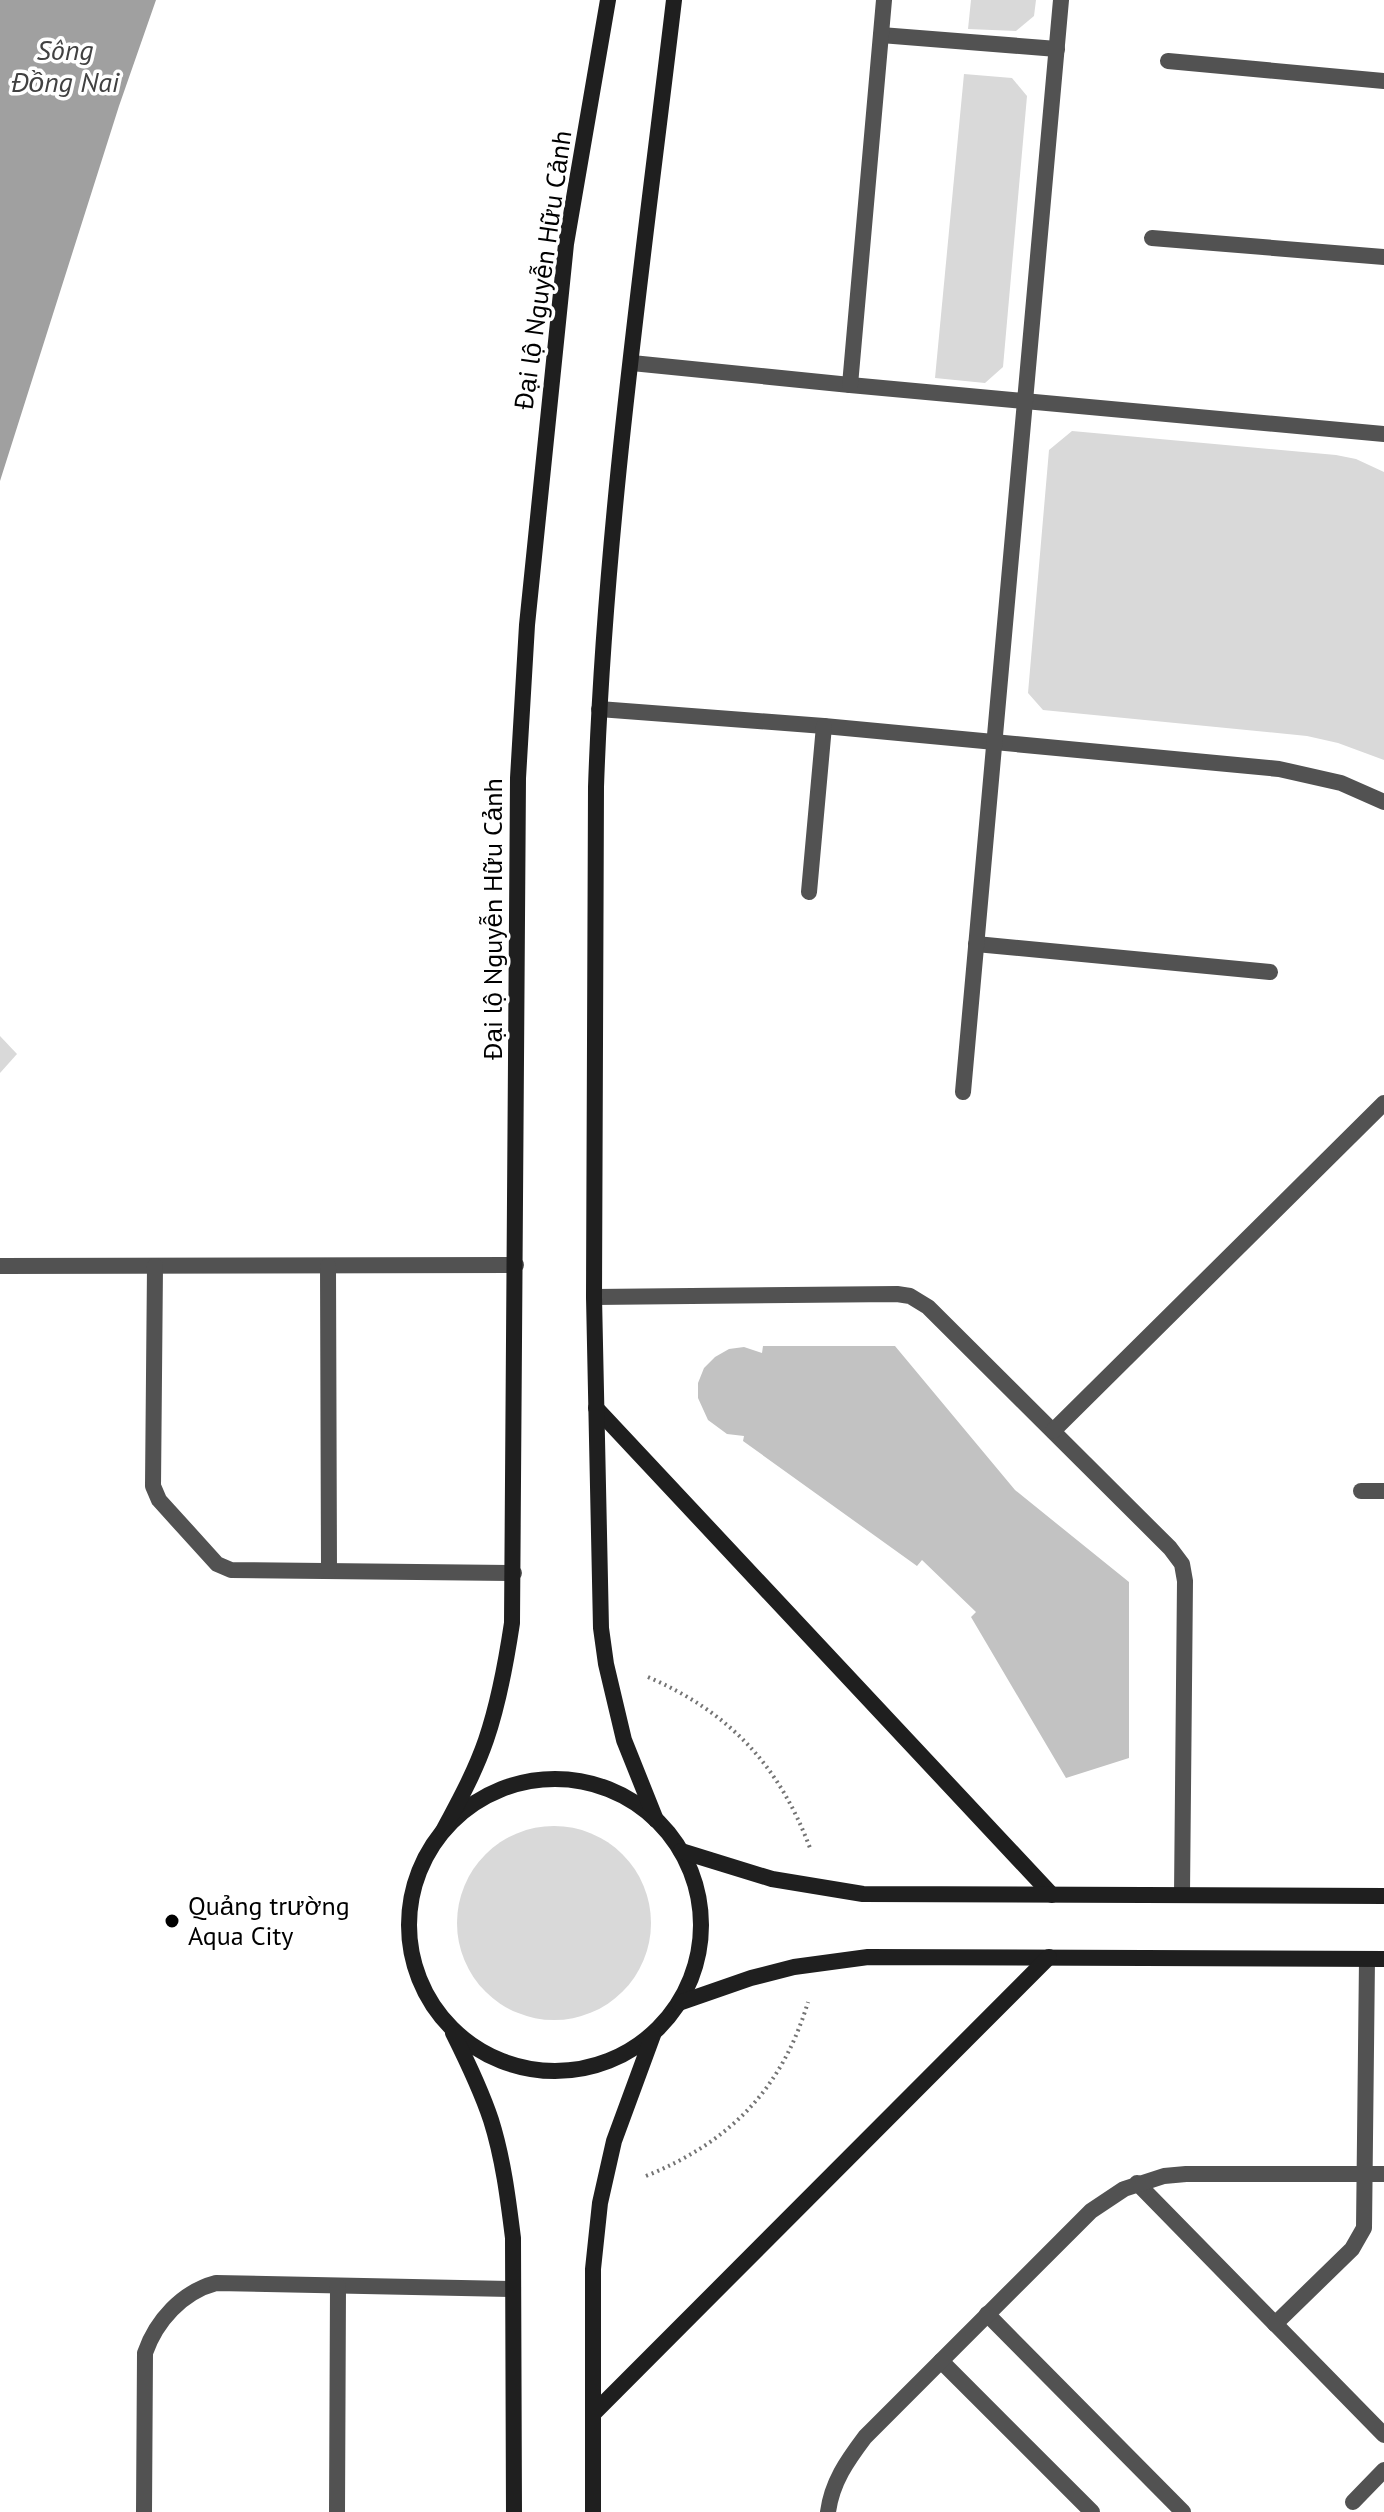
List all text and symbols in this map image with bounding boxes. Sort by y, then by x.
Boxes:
water label: Sông Đồng Nai [11,31,120,100]
street label: Đại lộ Nguyễn Hữu Cảnh [506,128,578,412]
street label: Đại lộ Nguyễn Hữu Cảnh [476,778,509,1061]
place label: Quảng trường Aqua City [188,1889,350,1952]
marker: Quảng trường Aqua City [163,1912,181,1930]

